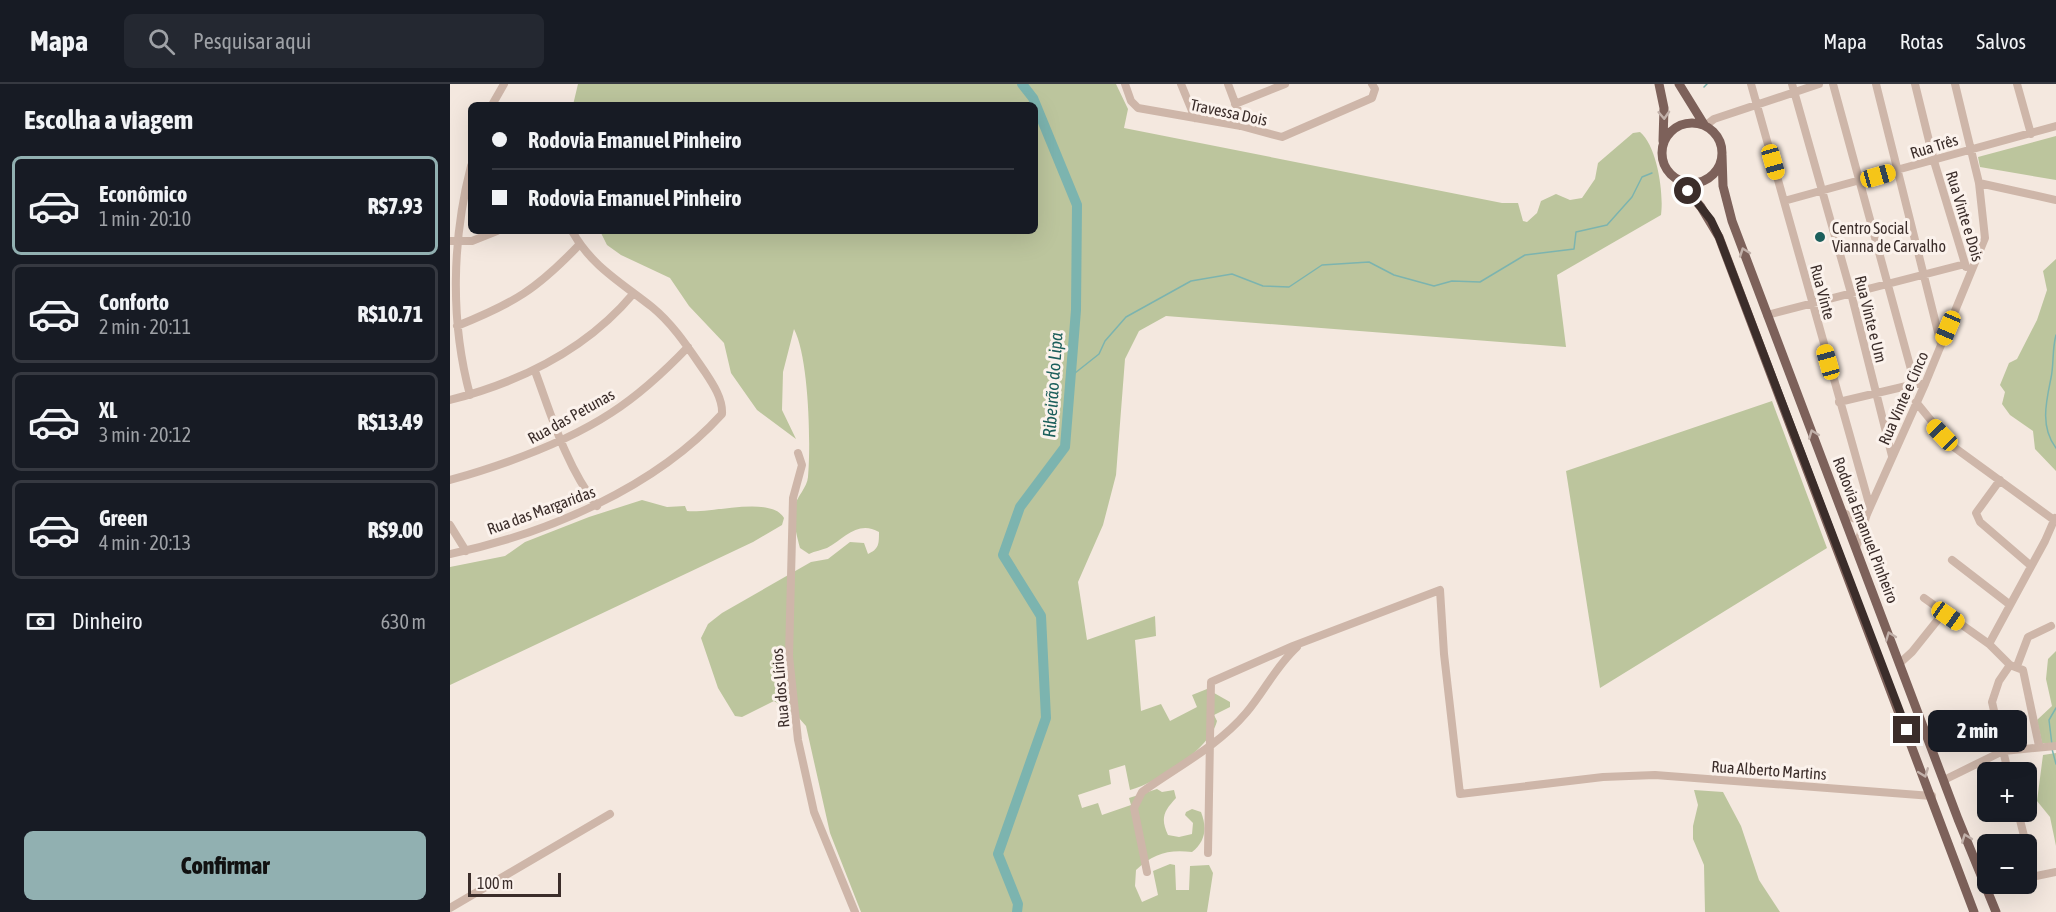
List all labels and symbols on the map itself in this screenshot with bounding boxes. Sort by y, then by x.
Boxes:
street label: Travessa Dois [1189,95,1270,129]
one-way arrow [1658,111,1671,120]
street label: Rua Três [1908,130,1960,162]
car [1759,142,1787,182]
car [1858,162,1898,190]
street label: Rua Vinte e Dois [1943,169,1987,264]
route start [1674,177,1701,204]
place label: Centro Social Vianna de Carvalho [1832,219,1946,255]
marker: Centro Social Vianna de Carvalho [1813,230,1827,244]
one-way arrow [1738,247,1751,258]
street label: Rua Vinte [1807,262,1839,322]
street label: Rua Vinte e Um [1852,274,1890,364]
car [1933,308,1963,348]
water label: Ribeirão do Lipa [1038,331,1067,438]
car [1814,342,1842,382]
street label: Rua Vinte e Cinco [1874,349,1932,447]
street label: Rua das Petunas [524,385,618,447]
car [1923,416,1961,454]
one-way arrow [1808,429,1820,440]
street label: Rodovia Emanuel Pinheiro [1830,454,1902,606]
street label: Rua das Margaridas [484,482,598,539]
car [1928,598,1968,634]
one-way arrow [1885,631,1898,642]
street label: Rua dos Lírios [768,647,792,729]
callout: 2 min [1928,709,2027,751]
route end [1893,716,1920,743]
street label: Rua Alberto Martins [1711,757,1828,783]
one-way arrow [1916,768,1929,778]
one-way arrow [1960,834,1973,844]
scale bar [468,870,561,898]

